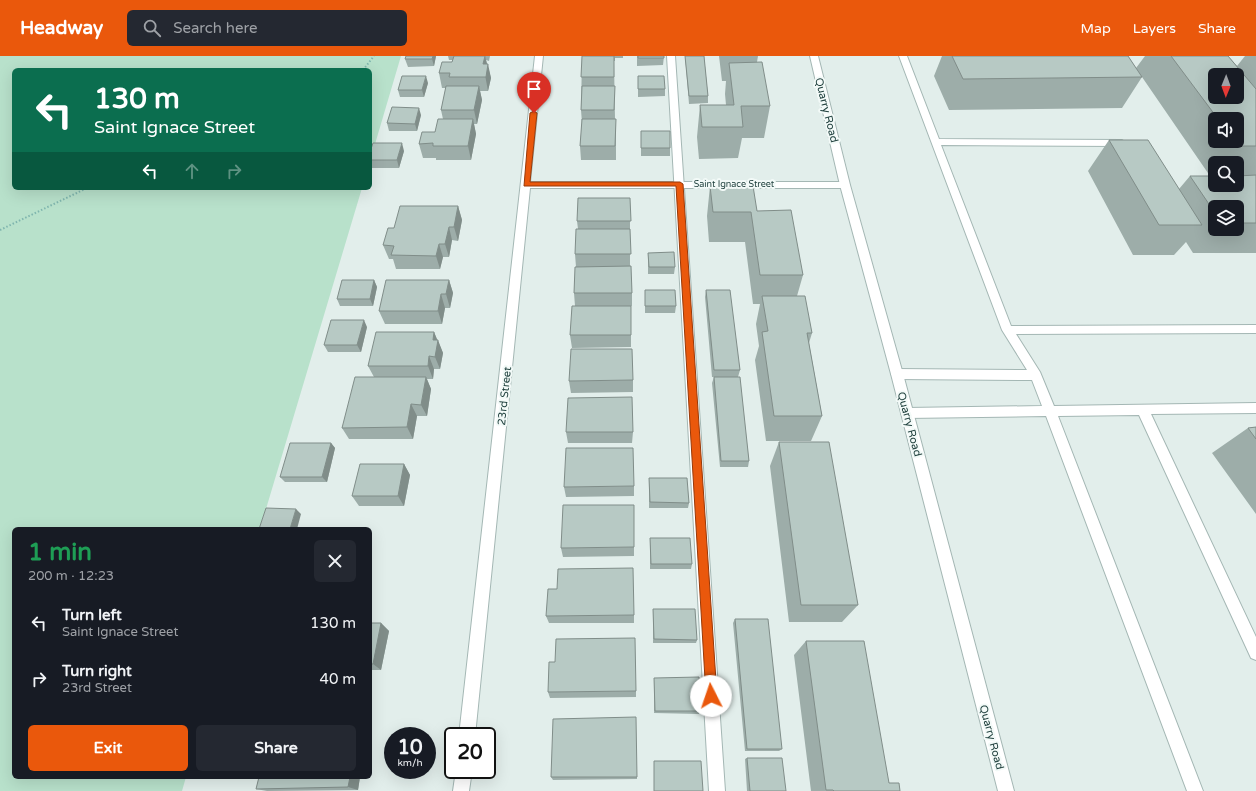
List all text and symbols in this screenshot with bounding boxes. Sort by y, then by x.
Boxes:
search box [127,10,407,46]
text: Headway [20,17,103,39]
icon: search [141,17,163,39]
text: Search here [173,19,258,37]
text: Map [1081,20,1111,37]
text: Layers [1133,20,1176,37]
text: Share [1198,20,1236,37]
north arrow [1208,68,1244,104]
map controls [1208,68,1244,236]
pin [517,72,551,113]
street label: Quarry Road [812,76,841,144]
icon: arrive [523,78,545,100]
text: 130 m [94,82,180,116]
icon: left [28,84,80,136]
button: sound [1208,112,1244,148]
text: Saint Ignace Street [94,116,255,138]
button: search [1208,156,1244,192]
icon: left [139,160,161,182]
icon: ahead [181,160,203,182]
icon: right [223,160,245,182]
street label: Saint Ignace Street [694,179,775,190]
button: layers [1208,200,1244,236]
street label: 23rd Street [495,366,514,426]
street label: Quarry Road [895,390,924,458]
text: 1 min [28,538,92,567]
button: close [314,540,356,582]
text: 200 m · 12:23 [28,568,114,584]
text: Turn left [62,606,122,624]
icon: left [28,612,50,634]
text: 130 m [310,614,356,632]
text: Saint Ignace Street [62,624,178,640]
text: Turn right [62,662,132,680]
icon: right [28,668,50,690]
text: 40 m [319,670,356,688]
position arrow [690,675,732,717]
text: 23rd Street [62,680,132,696]
street label: Quarry Road [977,703,1006,771]
button: Exit [28,725,188,771]
button: Share [196,725,356,771]
speed limit sign: 20 [444,727,496,779]
text: 10 [397,736,423,760]
text: km/h [397,757,423,769]

